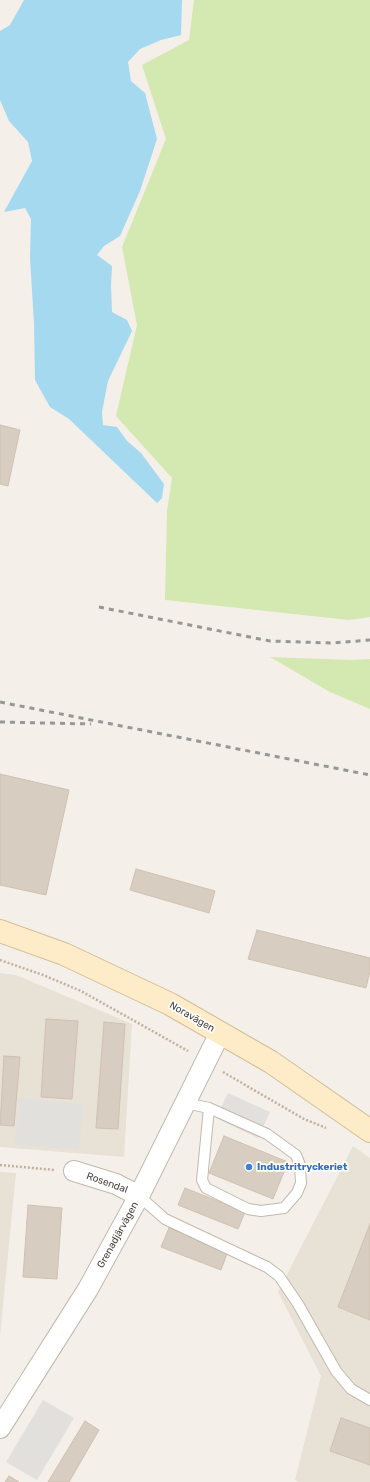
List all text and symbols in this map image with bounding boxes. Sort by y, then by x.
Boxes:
street label: Noravägen [167,999,217,1035]
place label: Industritryckeriet [257,1161,347,1173]
marker: Industritryckeriet [244,1162,254,1172]
street label: Rosendal [85,1170,129,1196]
street label: Grenadjärvägen [95,1200,141,1270]

